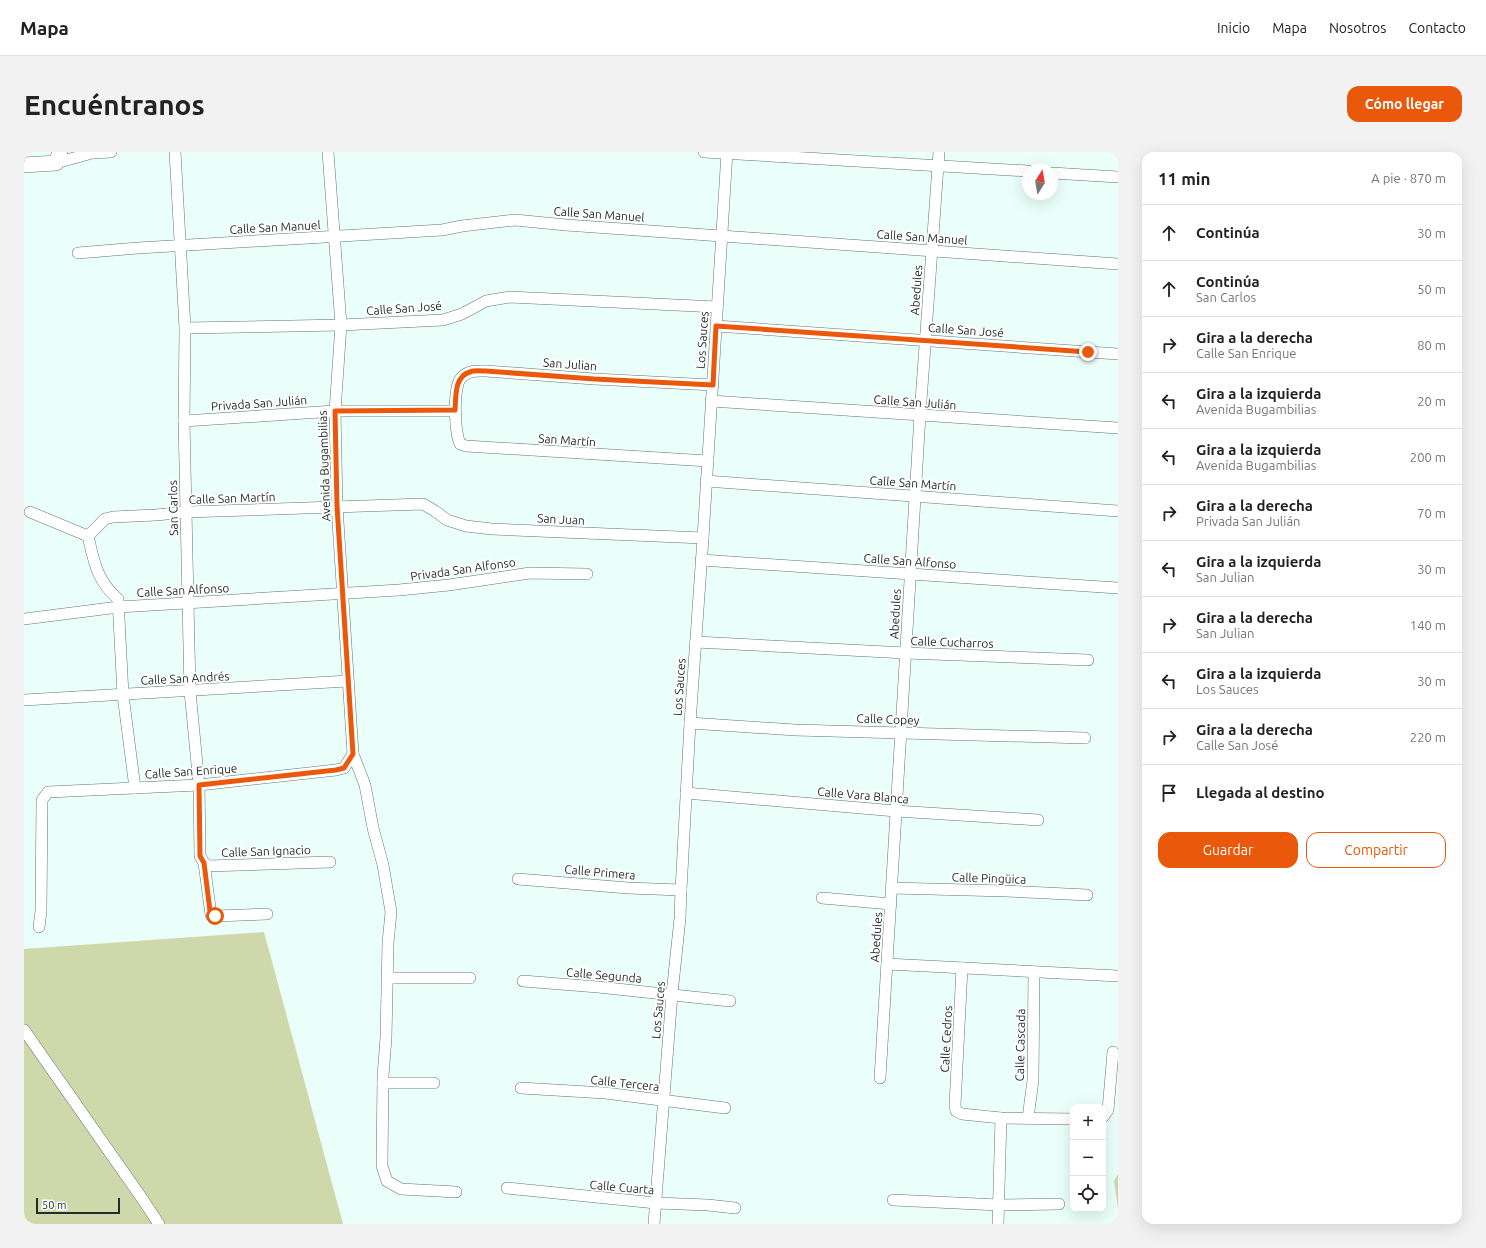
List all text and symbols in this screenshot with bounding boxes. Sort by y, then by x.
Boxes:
text: Mapa [20,17,69,39]
text: Inicio [1217,20,1250,36]
text: Mapa [1272,20,1307,36]
text: Nosotros [1329,20,1386,36]
text: Contacto [1408,20,1466,36]
button: Cómo llegar [1347,86,1462,122]
text: Encuéntranos [24,89,205,120]
north arrow [1022,164,1058,200]
text: 11 min [1158,169,1211,188]
text: A pie · 870 m [1371,171,1446,185]
street label: Calle San Manuel [553,204,645,224]
street label: Calle San Manuel [229,218,321,236]
icon: ahead [1158,222,1180,244]
text: Continúa [1196,224,1260,241]
text: 30 m [1417,226,1446,240]
street label: Calle San Manuel [876,227,968,247]
street label: Abedules [908,264,924,316]
text: Continúa [1196,273,1260,290]
icon: ahead [1158,278,1180,300]
text: 50 m [1417,282,1446,296]
text: San Carlos [1196,290,1256,304]
street label: Calle San José [366,299,442,317]
street label: Los Sauces [694,311,710,369]
street label: Calle San José [928,321,1004,339]
text: Gira a la derecha [1196,329,1313,346]
icon: right [1158,334,1180,356]
text: 80 m [1417,338,1446,352]
route end [1079,343,1097,361]
text: Calle San Enrique [1196,346,1297,360]
street label: San Julian [543,356,597,372]
text: Gira a la izquierda [1196,385,1322,402]
icon: left [1158,390,1180,412]
street label: Privada San Julián [210,393,308,413]
street label: Calle San Julián [873,393,957,411]
text: 20 m [1417,394,1446,408]
text: Avenida Bugambilias [1196,402,1316,416]
street label: Avenida Bugambilias [316,410,332,522]
street label: San Martín [538,432,596,448]
text: Gira a la izquierda [1196,441,1322,458]
icon: left [1158,446,1180,468]
text: 200 m [1410,450,1446,464]
text: Avenida Bugambilias [1196,458,1316,472]
street label: Calle San Martín [869,473,957,493]
street label: San Carlos [166,480,180,536]
street label: Calle San Martín [188,490,276,506]
text: Gira a la derecha [1196,497,1313,514]
icon: right [1158,502,1180,524]
text: 70 m [1417,506,1446,520]
street label: San Juan [537,511,585,527]
text: Privada San Julián [1196,514,1301,528]
street label: Calle San Alfonso [863,551,957,571]
text: Gira a la izquierda [1196,553,1322,570]
street label: Privada San Alfonso [409,555,517,583]
icon: left [1158,558,1180,580]
text: 30 m [1417,562,1446,576]
text: San Julian [1196,570,1254,584]
street label: Calle San Alfonso [136,581,230,599]
street label: Abedules [887,589,903,639]
text: Gira a la derecha [1196,609,1313,626]
icon: right [1158,614,1180,636]
text: 140 m [1410,618,1446,632]
text: San Julian [1196,626,1254,640]
street label: Calle Cucharros [910,634,994,650]
street label: Los Sauces [671,658,687,716]
text: Gira a la izquierda [1196,665,1322,682]
street label: Calle San Andrés [140,669,230,687]
icon: left [1158,670,1180,692]
text: 30 m [1417,674,1446,688]
text: Los Sauces [1196,682,1259,696]
street label: Calle Copey [856,711,920,727]
text: Gira a la derecha [1196,721,1313,738]
icon: right [1158,726,1180,748]
text: 220 m [1410,730,1446,744]
text: Calle San José [1196,738,1278,752]
street label: Calle San Enrique [144,761,238,781]
icon: arrive [1158,782,1180,804]
text: Llegada al destino [1196,784,1325,801]
street label: Calle Vara Blanca [817,785,909,805]
button: Guardar [1158,832,1298,868]
button: Compartir [1306,832,1446,868]
street label: Calle San Ignacio [221,843,311,859]
street label: Calle Primera [564,862,636,882]
street label: Calle Pingüica [952,870,1026,886]
route start [206,907,224,925]
street label: Abedules [868,911,884,963]
street label: Calle Segunda [566,965,642,985]
street label: Los Sauces [649,981,667,1039]
street label: Calle Cedros [938,1005,954,1073]
street label: Calle Cascada [1013,1008,1027,1082]
street label: Calle Tercera [590,1073,660,1093]
map controls [1070,1104,1106,1212]
button: + [1070,1104,1106,1140]
button: − [1070,1140,1106,1176]
button: locate [1070,1176,1106,1212]
street label: Calle Cuarta [589,1178,655,1196]
scale bar [36,1196,120,1215]
text: 50 m [42,1199,66,1211]

